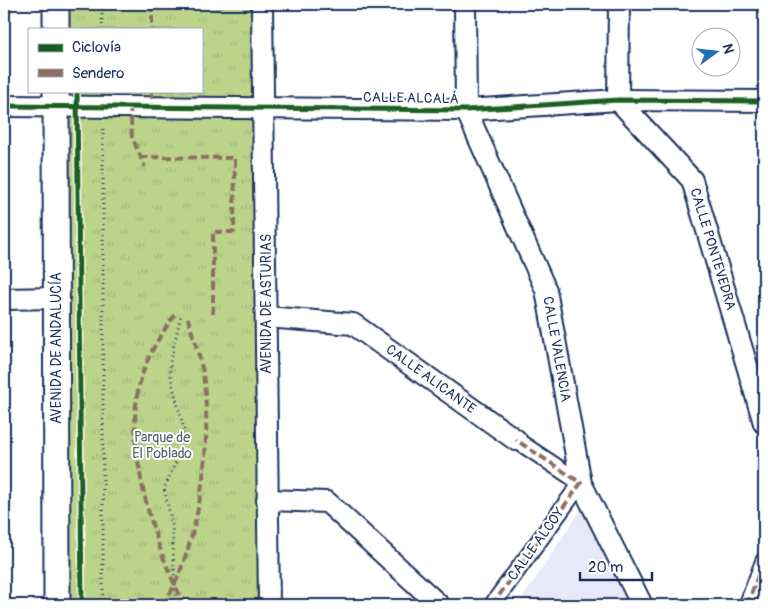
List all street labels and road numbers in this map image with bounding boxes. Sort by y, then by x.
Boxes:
street label: CALLE ALCALÁ [363,88,459,107]
street label: CALLE PONTEVEDRA [686,186,740,312]
street label: AVENIDA DE ASTURIAS [258,234,275,374]
street label: AVENIDA DE ANDALUCÍA [47,272,65,424]
street label: CALLE VALENCIA [539,295,575,403]
street label: CALLE ALICANTE [383,341,479,417]
street label: CALLE ALCOY [504,504,568,584]

